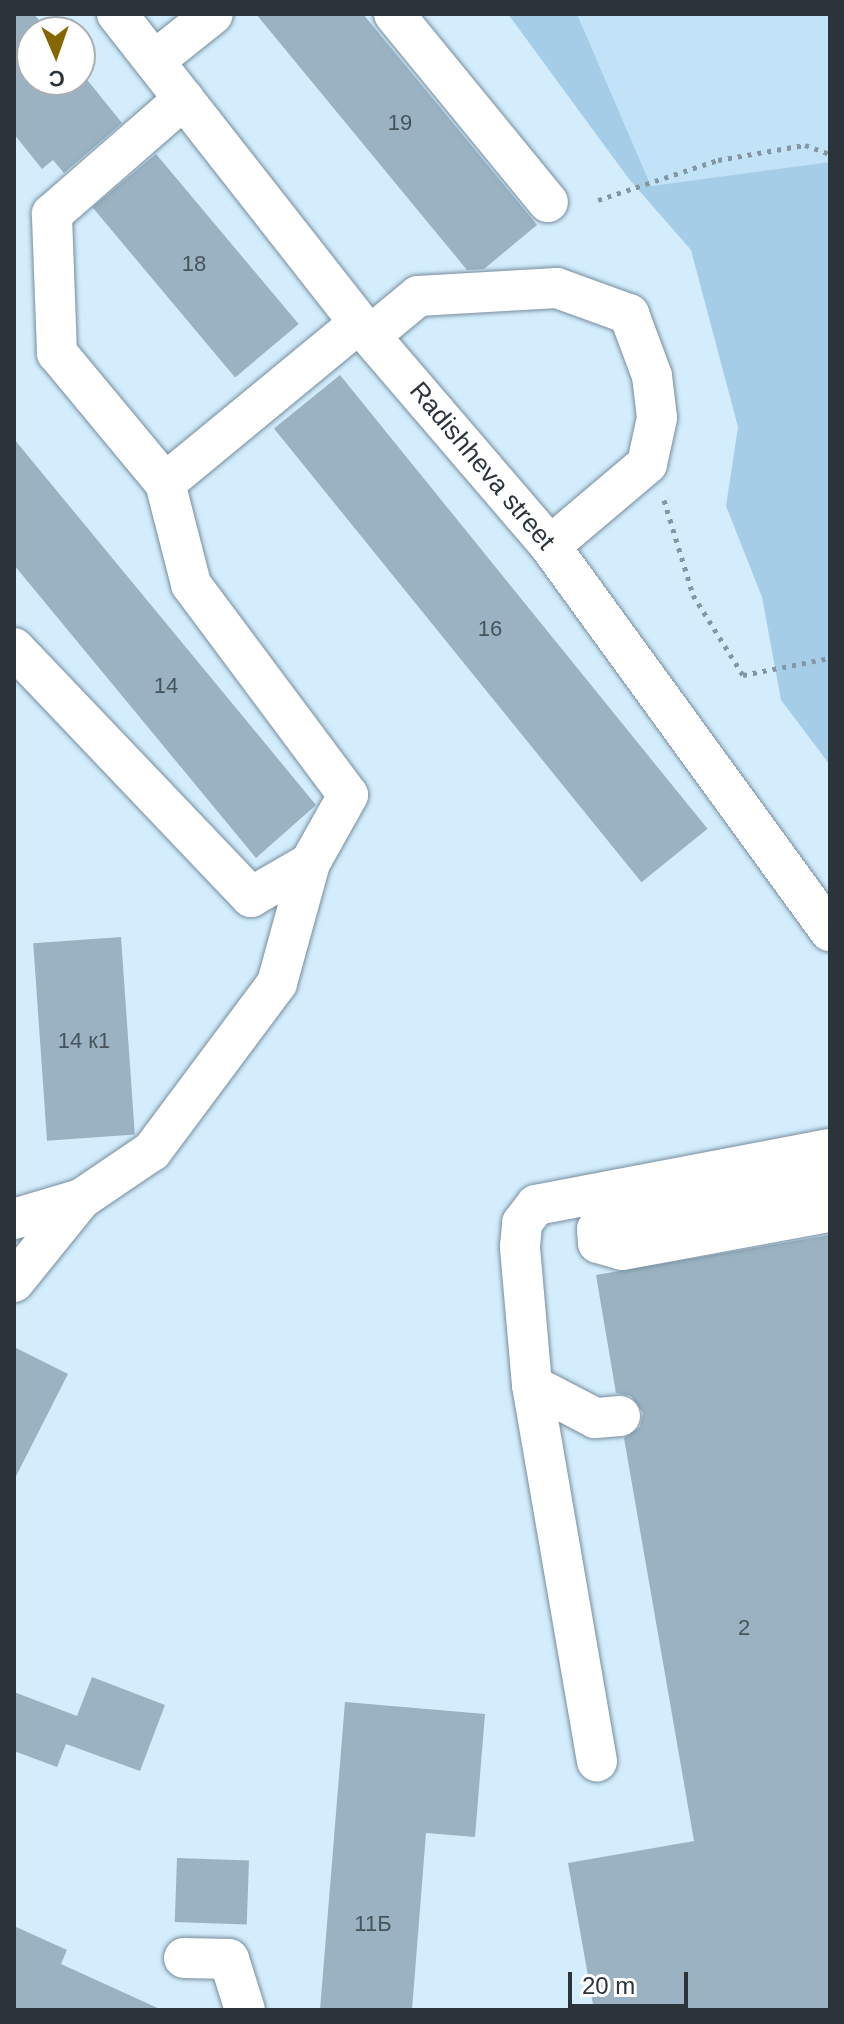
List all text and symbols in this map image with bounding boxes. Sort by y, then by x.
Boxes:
north arrow [16,16,96,96]
text: С [48,66,65,91]
house number: 19 [388,110,412,136]
house number: 18 [182,251,206,277]
street label: Radishheva street [403,376,561,556]
house number: 16 [478,616,502,642]
house number: 14 [154,673,178,699]
house number: 14 к1 [58,1028,110,1054]
house number: 2 [738,1615,750,1641]
house number: 11Б [354,1911,392,1937]
scale bar [572,1956,692,2006]
text: 20 m [582,1972,635,1999]

